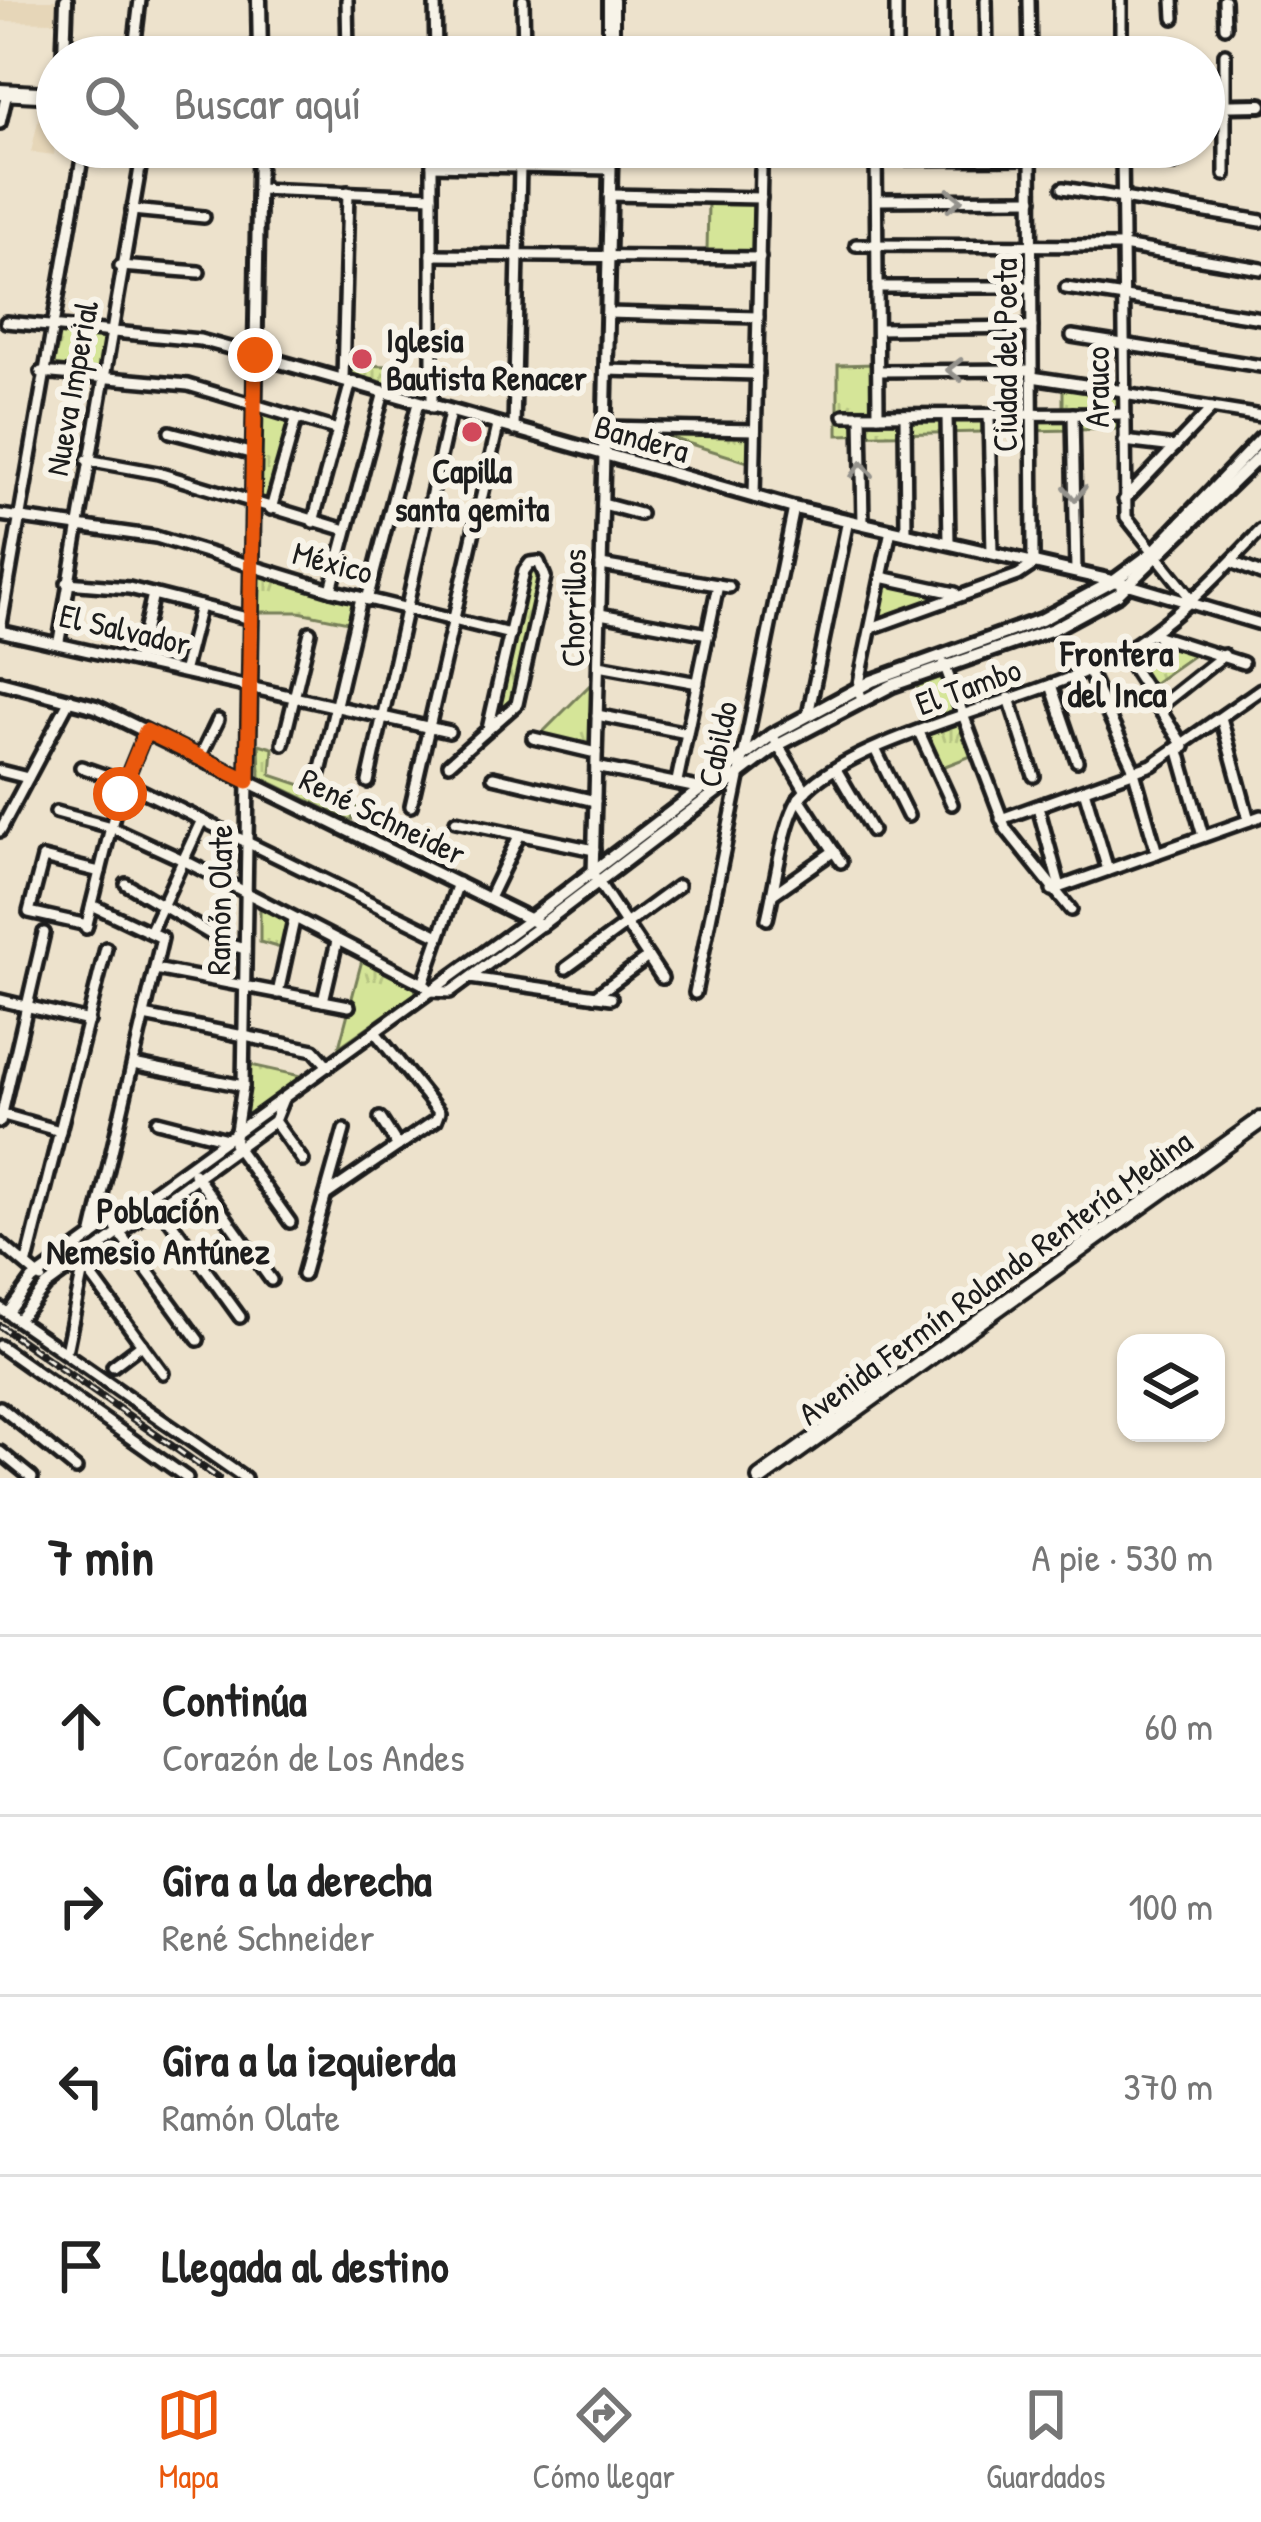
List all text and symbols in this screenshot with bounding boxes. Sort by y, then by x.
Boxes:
search box [36,36,1225,168]
icon: search [78,69,144,135]
text: Buscar aquí [174,72,361,133]
one-way arrow [946,187,964,213]
street label: Ciudad del Poeta [983,258,1027,452]
street label: Nueva Imperial [34,297,109,479]
place label: Iglesia Bautista Renacer [386,318,587,400]
route end [228,328,282,382]
marker: Iglesia Bautista Renacer [349,346,375,372]
street label: Arauco [1075,346,1119,428]
one-way arrow [945,357,964,383]
street label: Bandera [590,404,694,472]
marker: Capilla santa gemita [459,419,485,445]
place label: Capilla santa gemita [395,449,549,533]
one-way arrow [850,460,876,479]
one-way arrow [1061,484,1087,503]
street label: México [288,530,378,594]
street label: Chorrillos [550,548,596,668]
street label: El Salvador [55,593,195,665]
district label: Frontera del Inca [1060,628,1173,718]
street label: El Tambo [909,647,1027,725]
street label: Cabildo [686,697,748,791]
street label: René Schneider [293,757,474,875]
route start [93,767,147,821]
street label: Ramón Olate [196,824,242,976]
street label: Avenida Fermín Rolando Rentería Medina [789,1119,1201,1435]
district label: Población Nemesio Antúnez [46,1185,270,1275]
map controls [1117,1334,1225,1442]
button: layers [1117,1334,1225,1442]
text: 7 min [48,1522,154,1591]
text: A pie · 530 m [1031,1530,1213,1583]
text: Continúa [162,1669,307,1730]
icon: ahead [48,1693,114,1759]
text: 60 m [1144,1699,1213,1752]
text: Corazón de Los Andes [162,1730,465,1783]
text: Gira a la derecha [162,1849,432,1910]
icon: right [48,1873,114,1939]
text: 100 m [1128,1879,1213,1932]
text: René Schneider [162,1910,374,1963]
text: Gira a la izquierda [162,2029,456,2090]
icon: left [48,2053,114,2119]
text: 370 m [1123,2059,1213,2112]
text: Ramón Olate [162,2090,340,2143]
icon: arrive [48,2233,114,2299]
text: Llegada al destino [162,2235,449,2296]
tab: Mapa [156,2382,222,2498]
tab: Cómo llegar [533,2382,675,2498]
tab: Guardados [986,2382,1105,2498]

